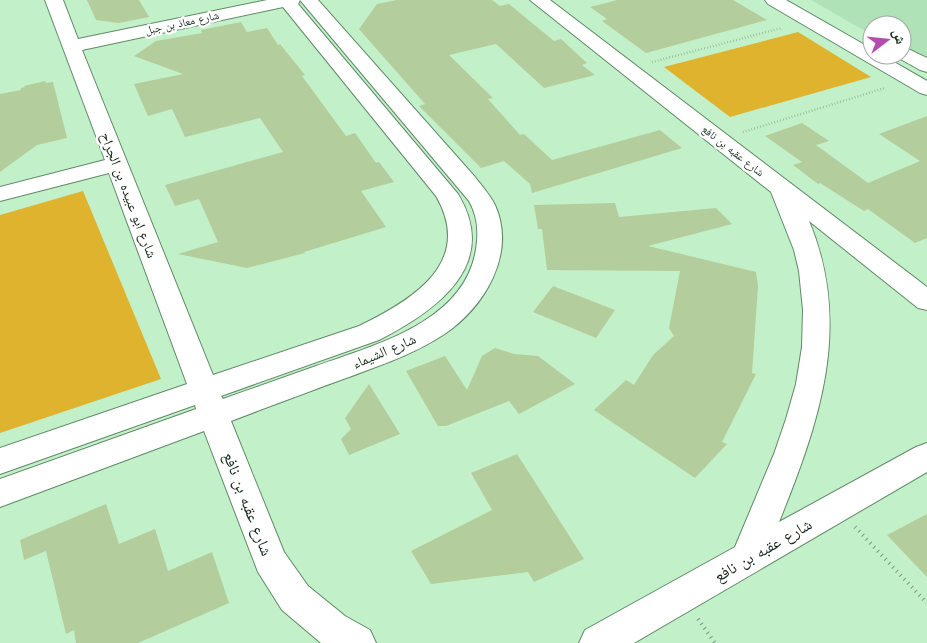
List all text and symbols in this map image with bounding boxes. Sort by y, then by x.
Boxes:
street label: شارع معاذ بن جبل [144,9,220,37]
north arrow [862,15,912,65]
text: ش [889,27,909,46]
street label: شارع عقبه بن نافع [699,123,767,179]
street label: شارع ابو عبيده بن الجراح [96,130,160,261]
street label: شارع الشيماء [350,330,419,373]
street label: شارع عقبه بن نافع [219,449,276,559]
street label: شارع عقبه بن نافع [711,514,816,586]

